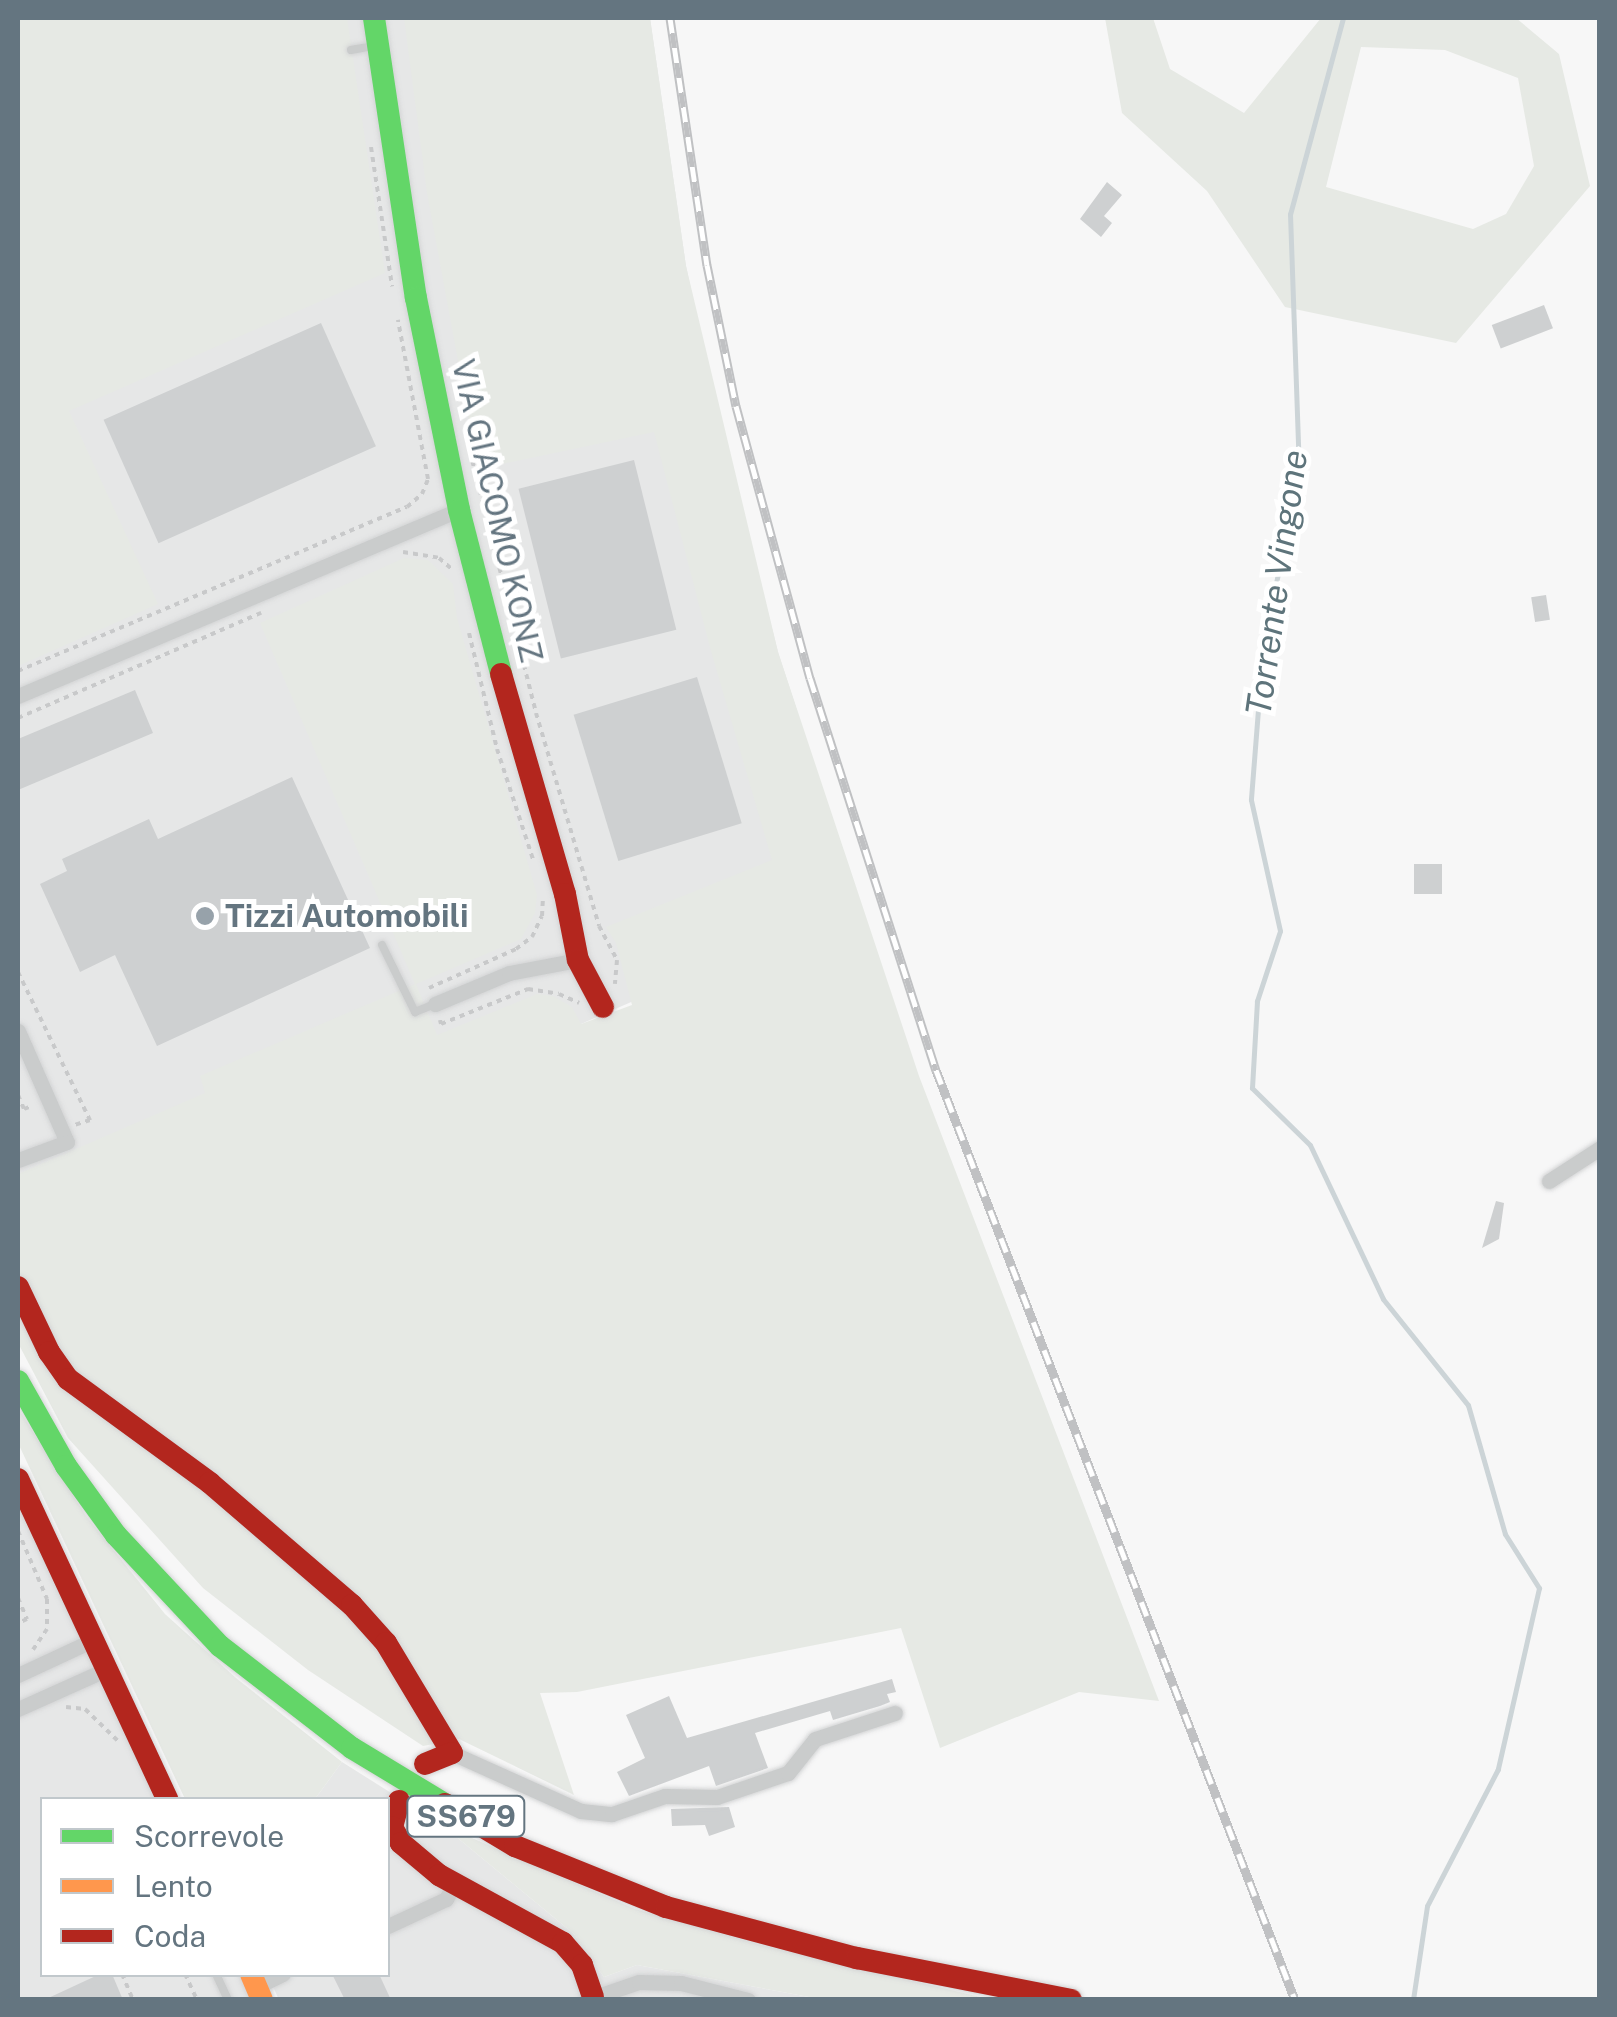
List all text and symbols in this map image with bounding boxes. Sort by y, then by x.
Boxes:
street label: VIA GIACOMO KONZ [443,356,551,666]
water label: Torrente Vingone [1237,447,1317,719]
place label: Tizzi Automobili [225,897,468,935]
marker: Tizzi Automobili [194,905,216,927]
road number: SS679 [406,1791,526,1841]
legend [40,1797,390,1977]
text: Scorrevole [134,1818,284,1854]
text: Lento [134,1868,213,1904]
text: Coda [134,1918,206,1954]

